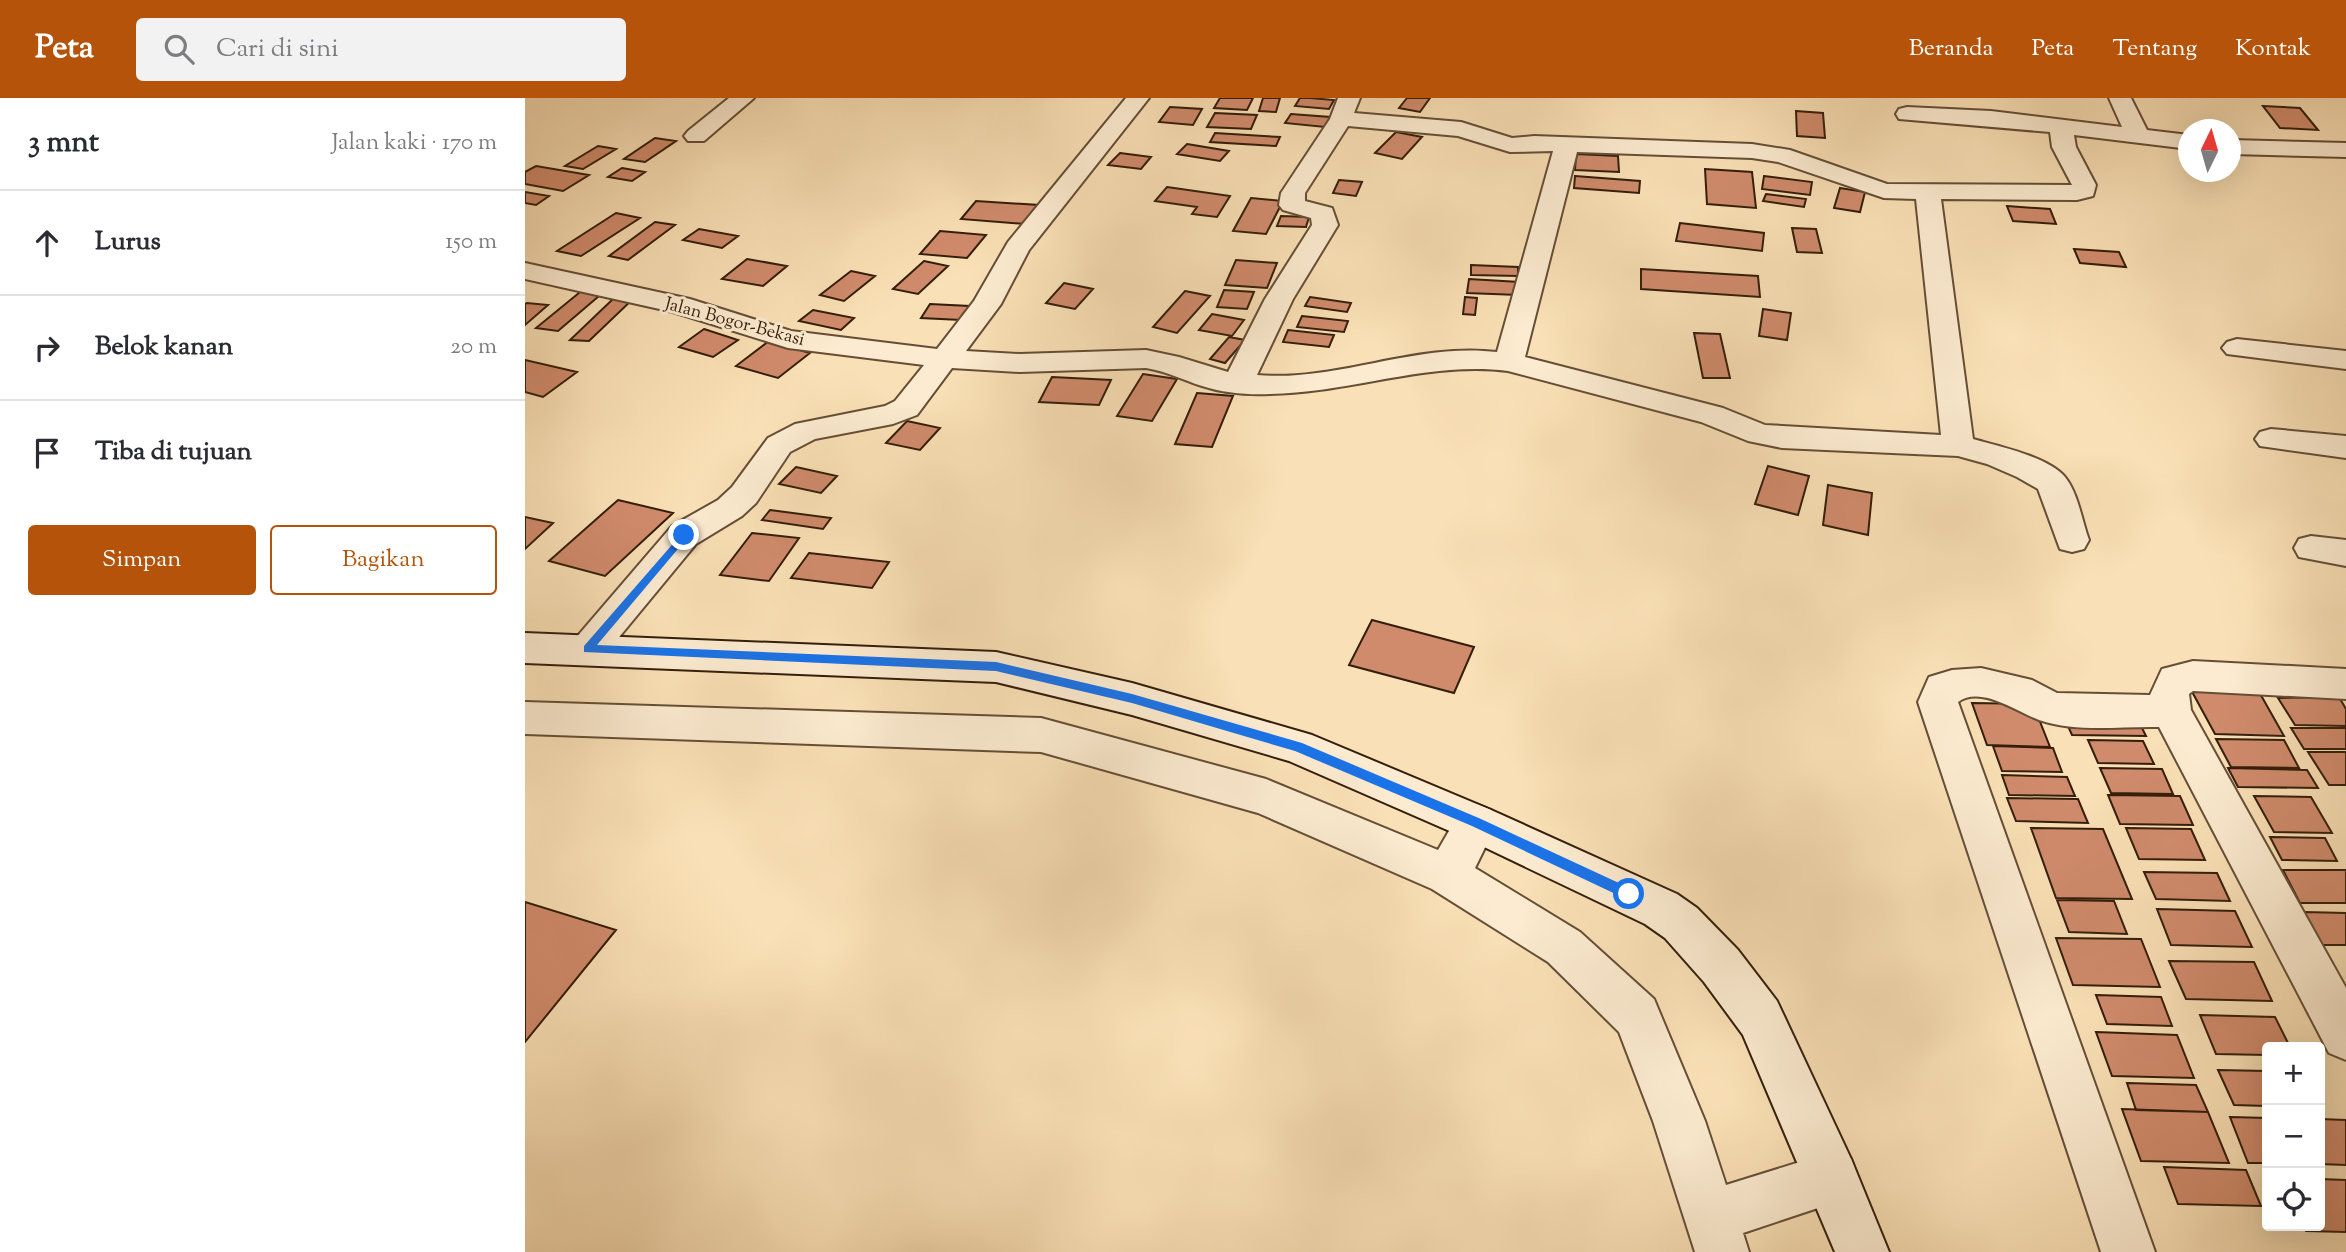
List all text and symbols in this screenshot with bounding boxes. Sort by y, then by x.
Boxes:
search box [136,18,626,81]
text: Peta [35,25,94,73]
icon: search [160,30,198,68]
text: Cari di sini [216,31,339,68]
text: Beranda [1909,32,1994,66]
text: Peta [2032,32,2074,66]
text: Tentang [2112,32,2197,66]
text: Kontak [2235,32,2311,66]
north arrow [2178,119,2241,182]
text: 3 mnt [28,122,99,165]
text: Jalan kaki · 170 m [331,127,497,160]
icon: ahead [28,224,66,262]
text: Lurus [95,224,161,261]
text: 150 m [445,226,497,259]
street label: Jalan Bogor-Bekasi [661,292,807,354]
icon: right [28,329,66,367]
text: Belok kanan [95,329,233,366]
text: 20 m [450,331,497,364]
icon: arrive [28,434,66,472]
text: Tiba di tujuan [95,434,252,471]
route end [668,519,699,550]
button: Simpan [28,525,256,595]
button: Bagikan [270,525,497,595]
route start [1613,878,1644,909]
map controls [2262,1042,2325,1231]
button: + [2262,1042,2325,1105]
button: − [2262,1105,2325,1168]
button: locate [2262,1168,2325,1231]

